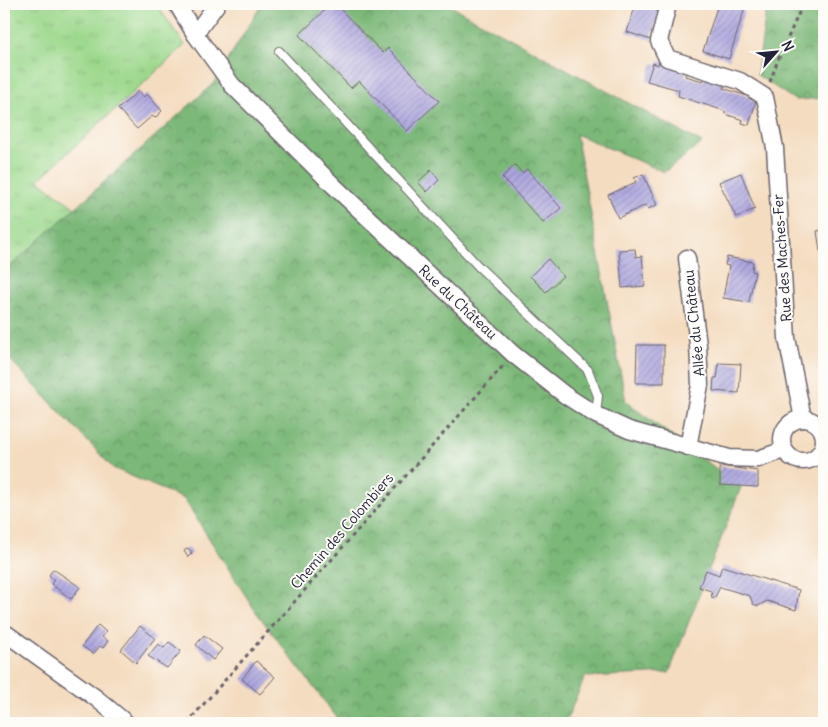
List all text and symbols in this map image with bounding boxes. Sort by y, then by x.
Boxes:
north arrow [750,28,800,78]
text: N [777,38,798,54]
street label: Rue des Maches-Fer [769,193,795,322]
street label: Rue du Château [415,261,501,343]
street label: Allée du Château [679,269,709,377]
street label: Chemin des Colombiers [287,469,397,593]

